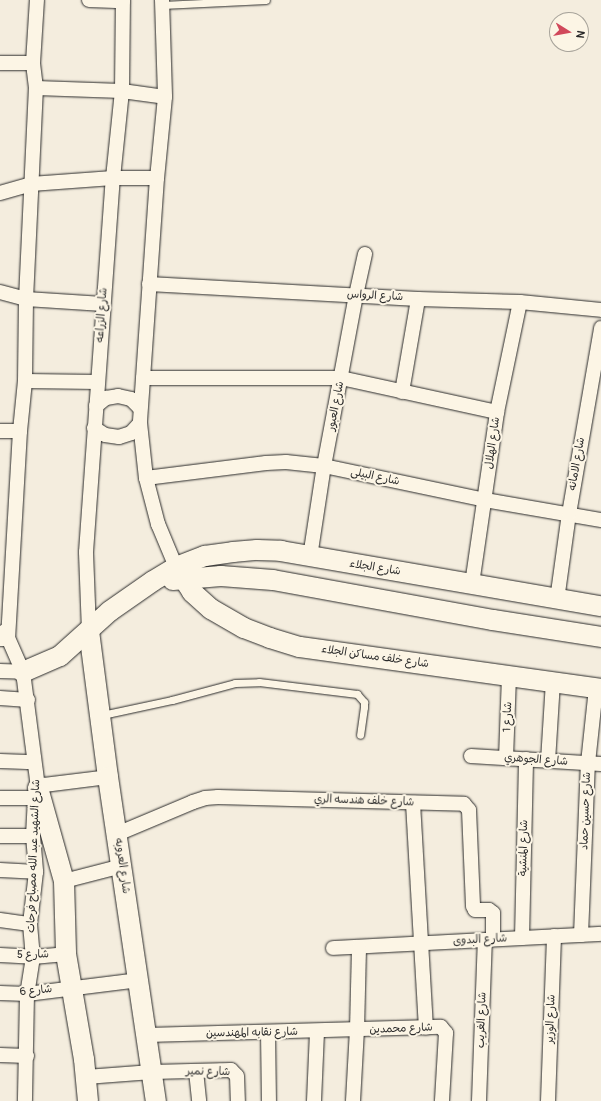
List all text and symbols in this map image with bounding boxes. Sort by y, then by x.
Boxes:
north arrow [549,12,589,52]
text: N [573,29,587,39]
street label: شارع الزراعه [93,287,111,343]
street label: شارع الرواس [347,288,403,304]
street label: شارع العبور [325,380,347,432]
street label: شارع الهلال [483,416,503,470]
street label: شارع الامانه [566,436,588,492]
street label: شارع البيلى [349,465,401,489]
street label: شارع الجلاء [348,557,402,579]
street label: شارع خلف مساكن الجلاء [320,643,430,671]
street label: شارع 1 [501,702,515,732]
street label: شارع الجوهري [504,751,568,769]
street label: شارع حسين حماد [578,772,594,850]
street label: شارع الشهيد عبد الله مصباح فرحات [25,779,43,933]
street label: شارع خلف هندسه الري [314,793,414,809]
street label: شارع المنشية [517,820,531,876]
street label: شارع العروبه [112,837,132,895]
street label: شارع البدوى [453,932,507,948]
street label: شارع 5 [17,948,49,962]
street label: شارع 6 [19,983,53,999]
street label: شارع الغريب [474,992,490,1048]
street label: شارع الوزير [544,994,558,1044]
street label: شارع محمدين [369,1021,433,1037]
street label: شارع نقابه المهندسين [206,1026,298,1040]
street label: شارع نمير [186,1065,230,1079]

